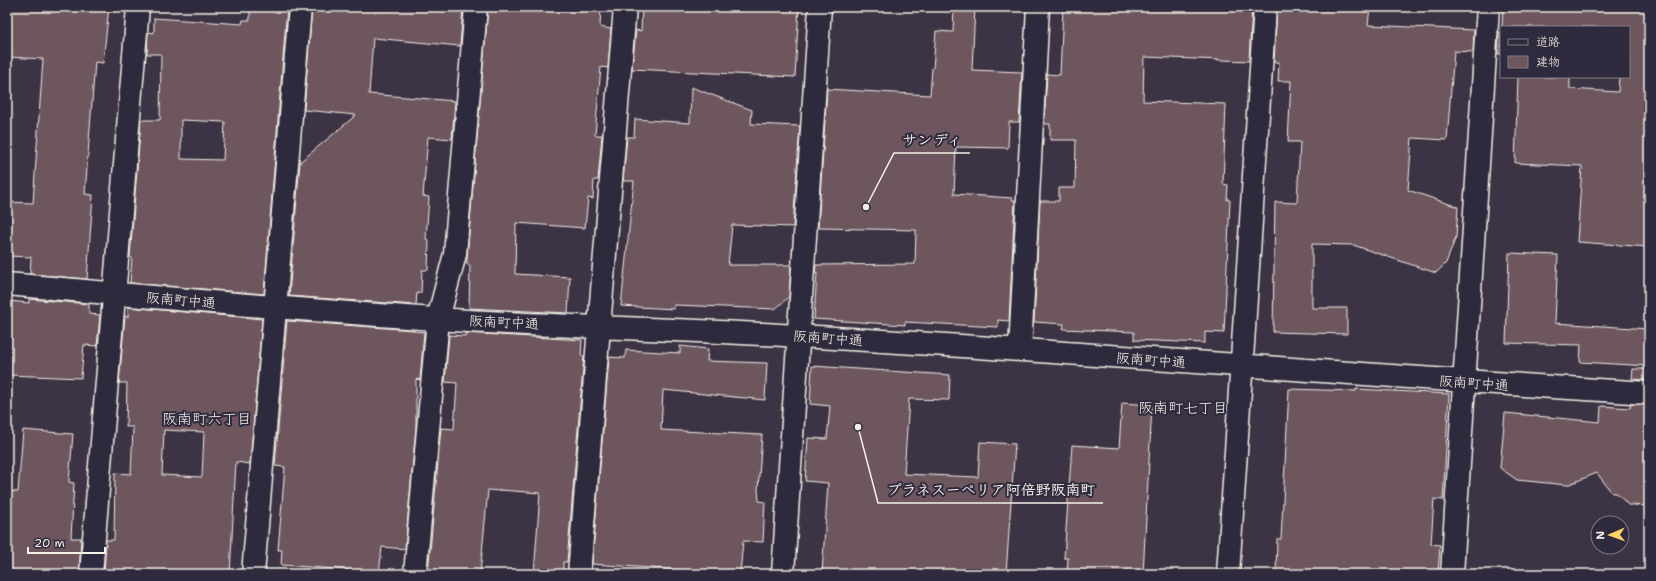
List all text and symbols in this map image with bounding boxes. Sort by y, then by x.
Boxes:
legend [1500,26,1630,78]
text: 道路 [1536,34,1560,50]
text: 建物 [1536,54,1560,70]
callout: サンディ [894,126,970,153]
text: サンディ [902,130,962,150]
street label: 阪南町中通 [145,288,217,312]
street label: 阪南町中通 [469,311,539,333]
street label: 阪南町中通 [792,327,864,349]
street label: 阪南町中通 [1115,349,1187,371]
street label: 阪南町中通 [1438,372,1510,394]
district label: 阪南町七丁目 [1138,398,1228,418]
district label: 阪南町六丁目 [162,409,252,429]
callout: プラネスーペリア阿倍野阪南町 [878,476,1103,503]
text: プラネスーペリア阿倍野阪南町 [887,480,1095,500]
north arrow [1590,515,1630,555]
scale bar [28,529,105,555]
text: N [1593,530,1608,540]
text: 20 m [34,535,65,551]

